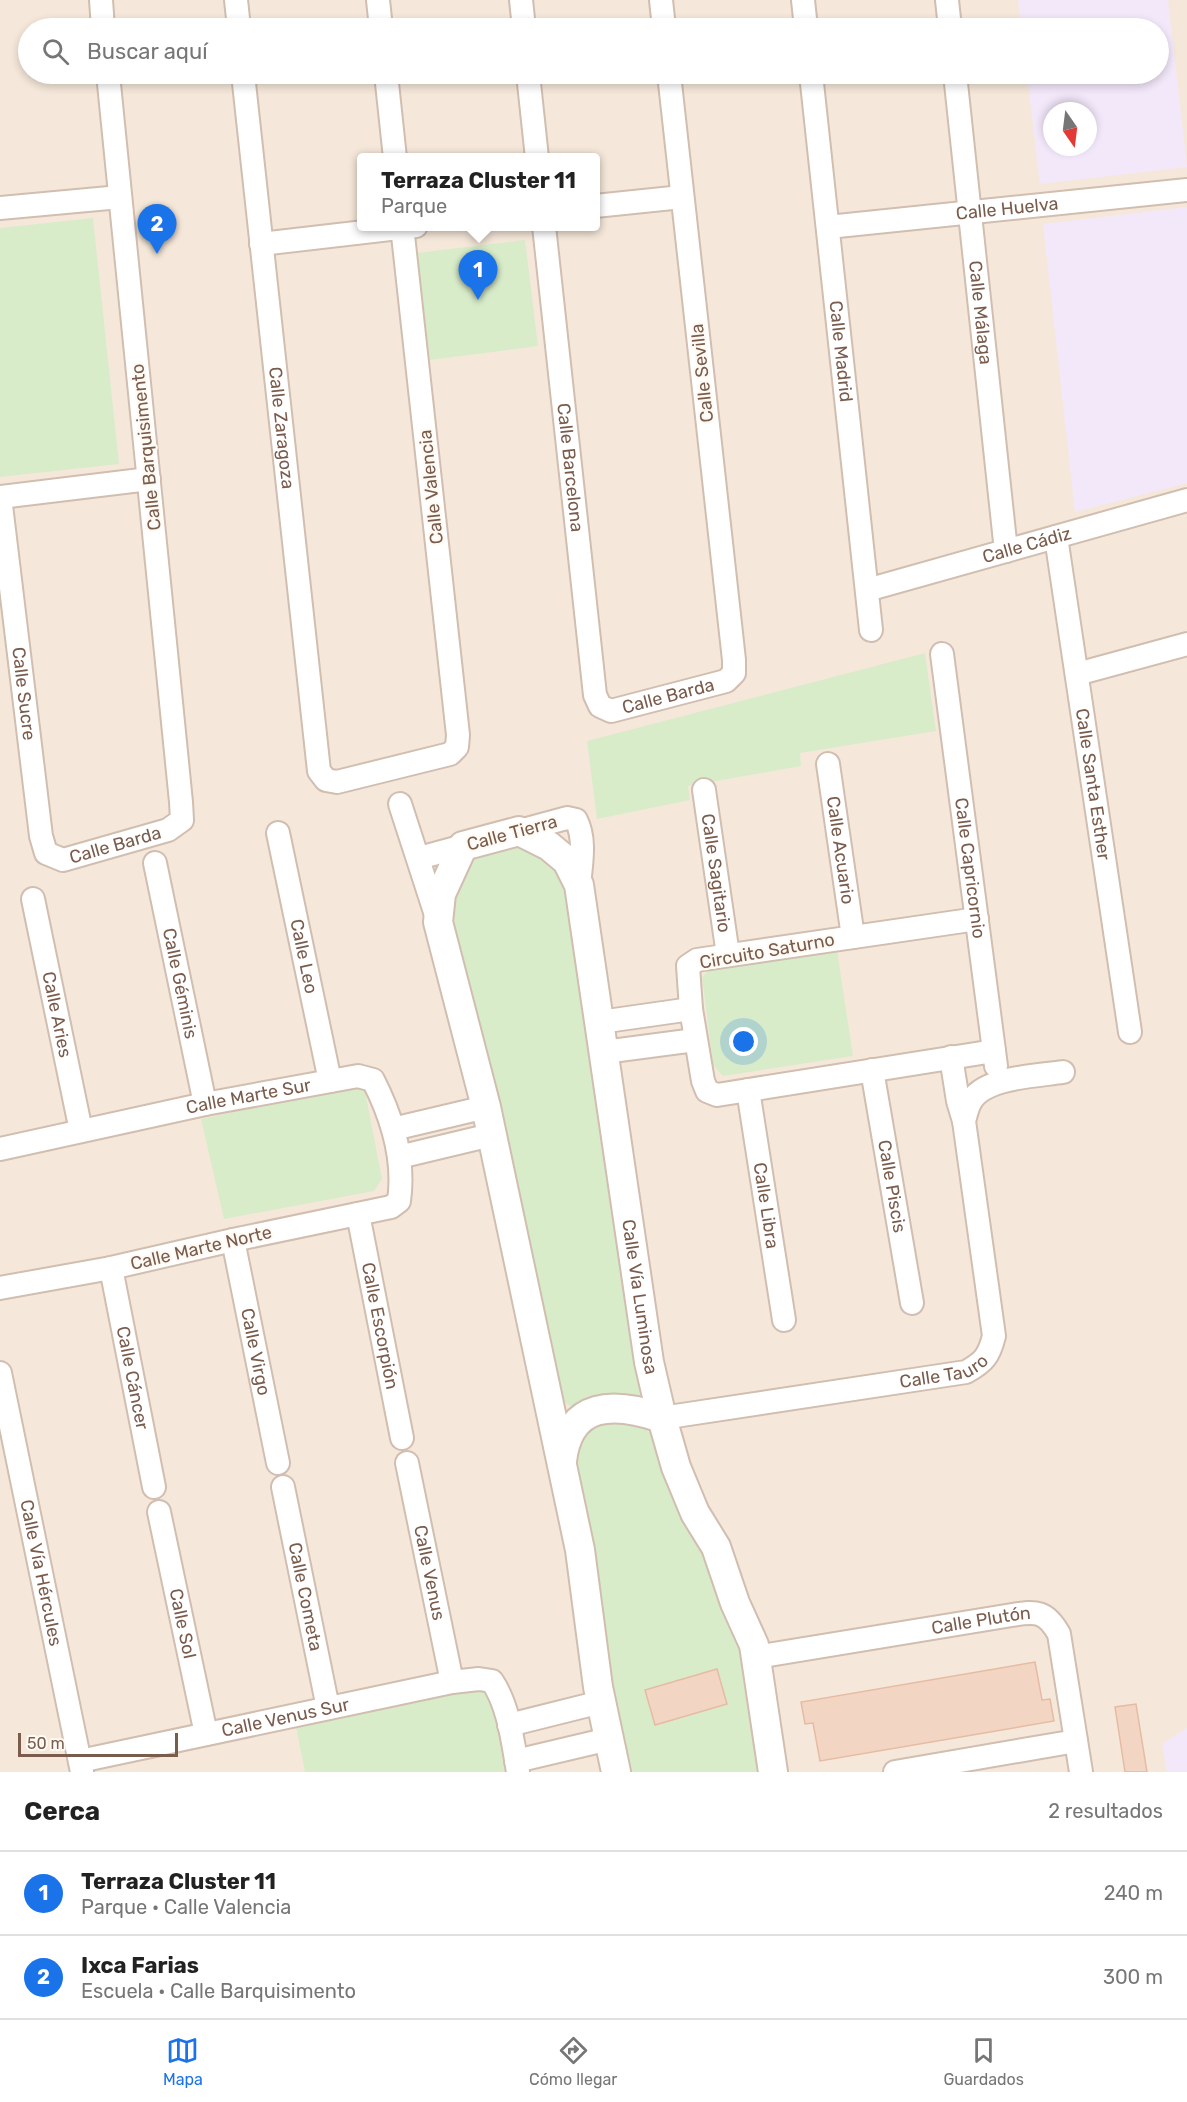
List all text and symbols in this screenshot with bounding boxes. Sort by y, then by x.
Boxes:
search box [18,18,1169,84]
icon: search [39,35,72,68]
text: Buscar aquí [87,38,208,65]
north arrow [1043,102,1097,156]
popup [357,153,600,231]
text: Terraza Cluster 11 [381,167,576,194]
street label: Calle Huelva [955,192,1059,225]
text: Parque [381,194,447,218]
pin: 2 [138,204,176,254]
pin: 1 [458,250,498,300]
street label: Calle Málaga [964,260,997,366]
street label: Calle Madrid [825,299,857,403]
street label: Calle Sevilla [686,323,718,423]
street label: Calle Barquisimento [126,363,166,531]
street label: Calle Zaragoza [264,366,299,490]
street label: Calle Barcelona [552,402,588,533]
street label: Calle Valencia [414,429,448,545]
street label: Calle Cádiz [980,522,1074,568]
street label: Calle Sucre [7,646,40,742]
street label: Calle Barda [620,674,717,719]
street label: Calle Santa Esther [1071,707,1115,862]
street label: Calle Acuario [822,795,859,906]
street label: Calle Capricornio [950,796,990,940]
street label: Calle Tierra [464,810,560,856]
street label: Calle Sagitario [697,812,736,934]
street label: Calle Barda [67,821,164,869]
street label: Calle Leo [285,917,322,996]
street label: Calle Géminis [158,926,202,1041]
street label: Circuito Saturno [698,928,836,974]
street label: Calle Aries [37,970,77,1060]
your location [729,1027,758,1056]
street label: Calle Marte Sur [184,1074,313,1119]
street label: Calle Piscis [873,1138,911,1234]
street label: Calle Libra [748,1161,784,1250]
street label: Calle Vía Luminosa [617,1218,663,1377]
street label: Calle Marte Norte [128,1221,274,1275]
street label: Calle Escorpión [357,1261,403,1391]
street label: Calle Virgo [236,1306,275,1397]
street label: Calle Cáncer [112,1324,154,1432]
street label: Calle Tauro [898,1350,993,1393]
street label: Calle Vía Hércules [15,1498,67,1648]
street label: Calle Venus [409,1523,450,1622]
street label: Calle Cometa [284,1540,327,1653]
street label: Calle Sol [164,1586,201,1661]
street label: Calle Plutón [930,1602,1032,1639]
street label: Calle Venus Sur [220,1693,351,1742]
scale bar [18,1730,178,1758]
text: 50 m [27,1734,65,1753]
text: Cerca [24,1796,100,1827]
text: 2 resultados [1048,1799,1163,1823]
text: Terraza Cluster 11 [81,1868,276,1895]
text: 1 [39,1881,48,1905]
text: 240 m [1104,1881,1163,1905]
text: Parque · Calle Valencia [81,1895,291,1919]
text: Ixca Farias [81,1952,199,1979]
text: 2 [37,1965,50,1989]
text: 300 m [1103,1965,1163,1989]
text: Escuela · Calle Barquisimento [81,1979,356,2003]
tab: Mapa [163,2034,203,2089]
tab: Cómo llegar [529,2034,617,2089]
tab: Guardados [943,2034,1024,2089]

